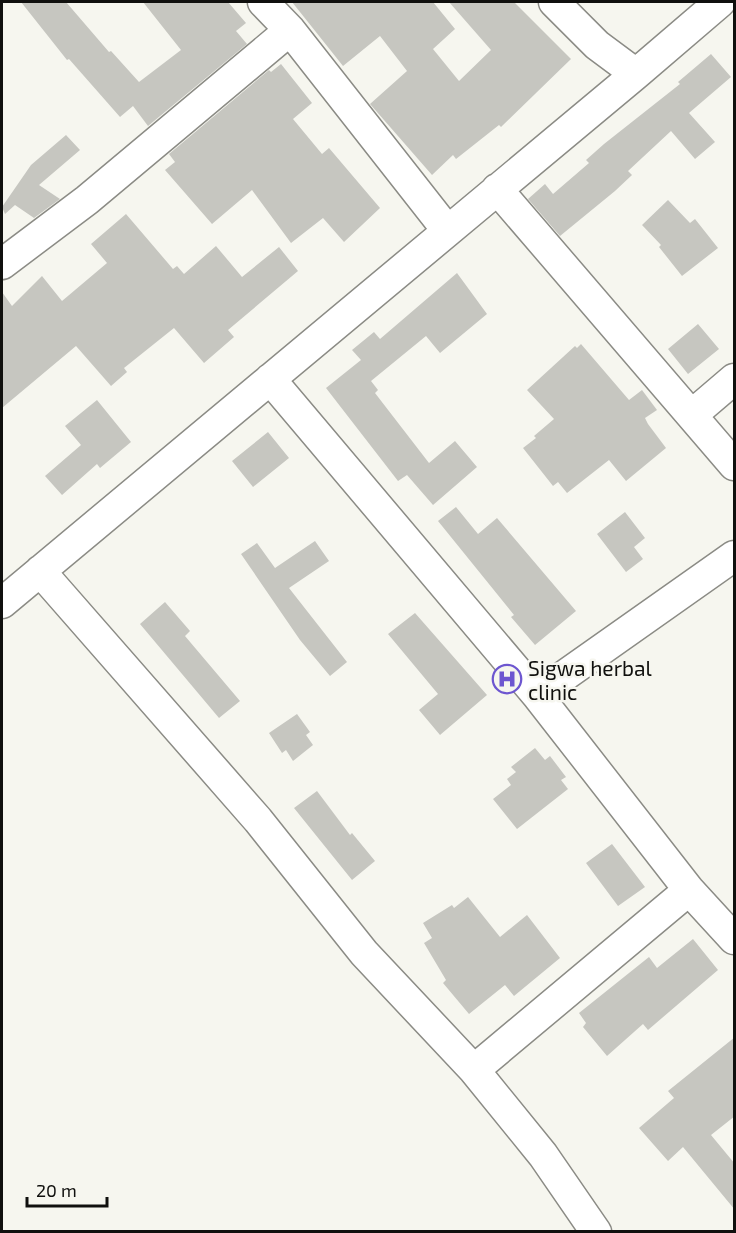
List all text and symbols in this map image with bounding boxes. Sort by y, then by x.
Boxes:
place label: Sigwa herbal clinic [528,655,653,704]
hospital icon: Sigwa herbal clinic [491,663,523,695]
scale bar [27,1170,106,1208]
text: 20 m [36,1179,77,1201]

